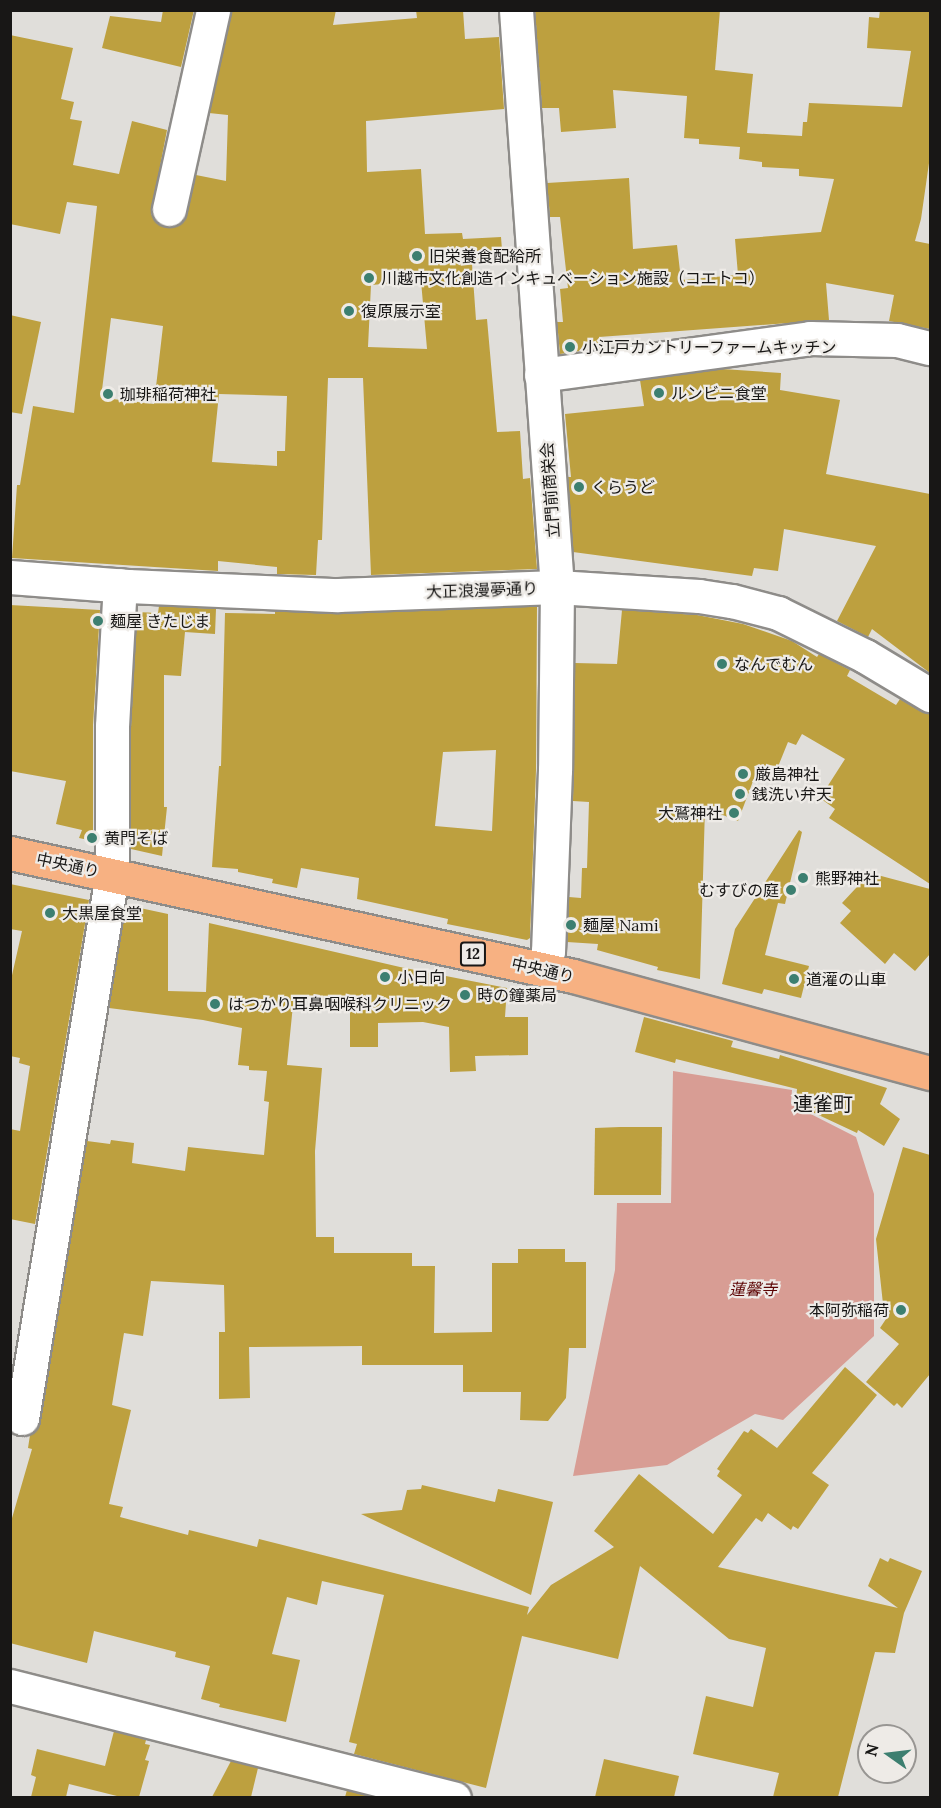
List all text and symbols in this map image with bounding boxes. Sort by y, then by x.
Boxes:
place label: 旧栄養食配給所 [429,246,541,266]
marker: 旧栄養食配給所 [410,249,424,263]
place label: 川越市文化創造インキュベーション施設（コエトコ） [381,268,765,288]
marker: 川越市文化創造インキュベーション施設（コエトコ） [362,271,376,285]
place label: 復原展示室 [361,301,441,321]
marker: 復原展示室 [342,304,356,318]
place label: 小江戸カントリーファームキッチン [582,337,838,357]
marker: 小江戸カントリーファームキッチン [563,340,577,354]
place label: ルンビニ食堂 [671,383,767,403]
place label: 珈琲稲荷神社 [120,384,216,404]
marker: ルンビニ食堂 [652,386,666,400]
marker: 珈琲稲荷神社 [101,387,115,401]
street label: 立門前商栄会 [537,441,563,539]
place label: くらうど [591,477,655,497]
marker: くらうど [572,480,586,494]
street label: 大正浪漫夢通り [426,578,538,602]
place label: 麺屋 きたじま [110,611,210,631]
marker: 麺屋 きたじま [91,614,105,628]
place label: なんでむん [734,654,814,674]
marker: なんでむん [715,657,729,671]
place label: 厳島神社 [755,764,819,784]
marker: 厳島神社 [736,767,750,781]
place label: 銭洗い弁天 [752,784,832,804]
marker: 銭洗い弁天 [733,787,747,801]
place label: 大鷲神社 [658,803,722,823]
marker: 大鷲神社 [727,806,741,820]
place label: 黄門そば [104,828,168,848]
marker: 黄門そば [85,831,99,845]
street label: 中央通り [35,849,101,881]
place label: 熊野神社 [815,868,879,888]
marker: 熊野神社 [796,871,810,885]
place label: むすびの庭 [699,880,779,900]
marker: むすびの庭 [784,883,798,897]
place label: 大黒屋食堂 [62,903,142,923]
marker: 大黒屋食堂 [43,906,57,920]
place label: 麺屋 Nami [583,915,658,935]
marker: 麺屋 Nami [564,918,578,932]
road number: 12 [460,942,486,966]
street label: 中央通り [510,953,576,987]
place label: 小日向 [397,967,445,987]
place label: 道灌の山車 [806,969,886,989]
marker: 小日向 [378,970,392,984]
marker: 道灌の山車 [787,972,801,986]
place label: 時の鐘薬局 [477,985,557,1005]
marker: 時の鐘薬局 [458,988,472,1002]
place label: はつかり耳鼻咽喉科クリニック [228,994,452,1014]
marker: はつかり耳鼻咽喉科クリニック [206,995,224,1013]
district label: 連雀町 [793,1091,853,1115]
park label: 蓮馨寺 [729,1279,777,1299]
place label: 本阿弥稲荷 [809,1300,889,1320]
marker: 本阿弥稲荷 [894,1303,908,1317]
north arrow [857,1724,917,1784]
text: N [860,1742,883,1759]

